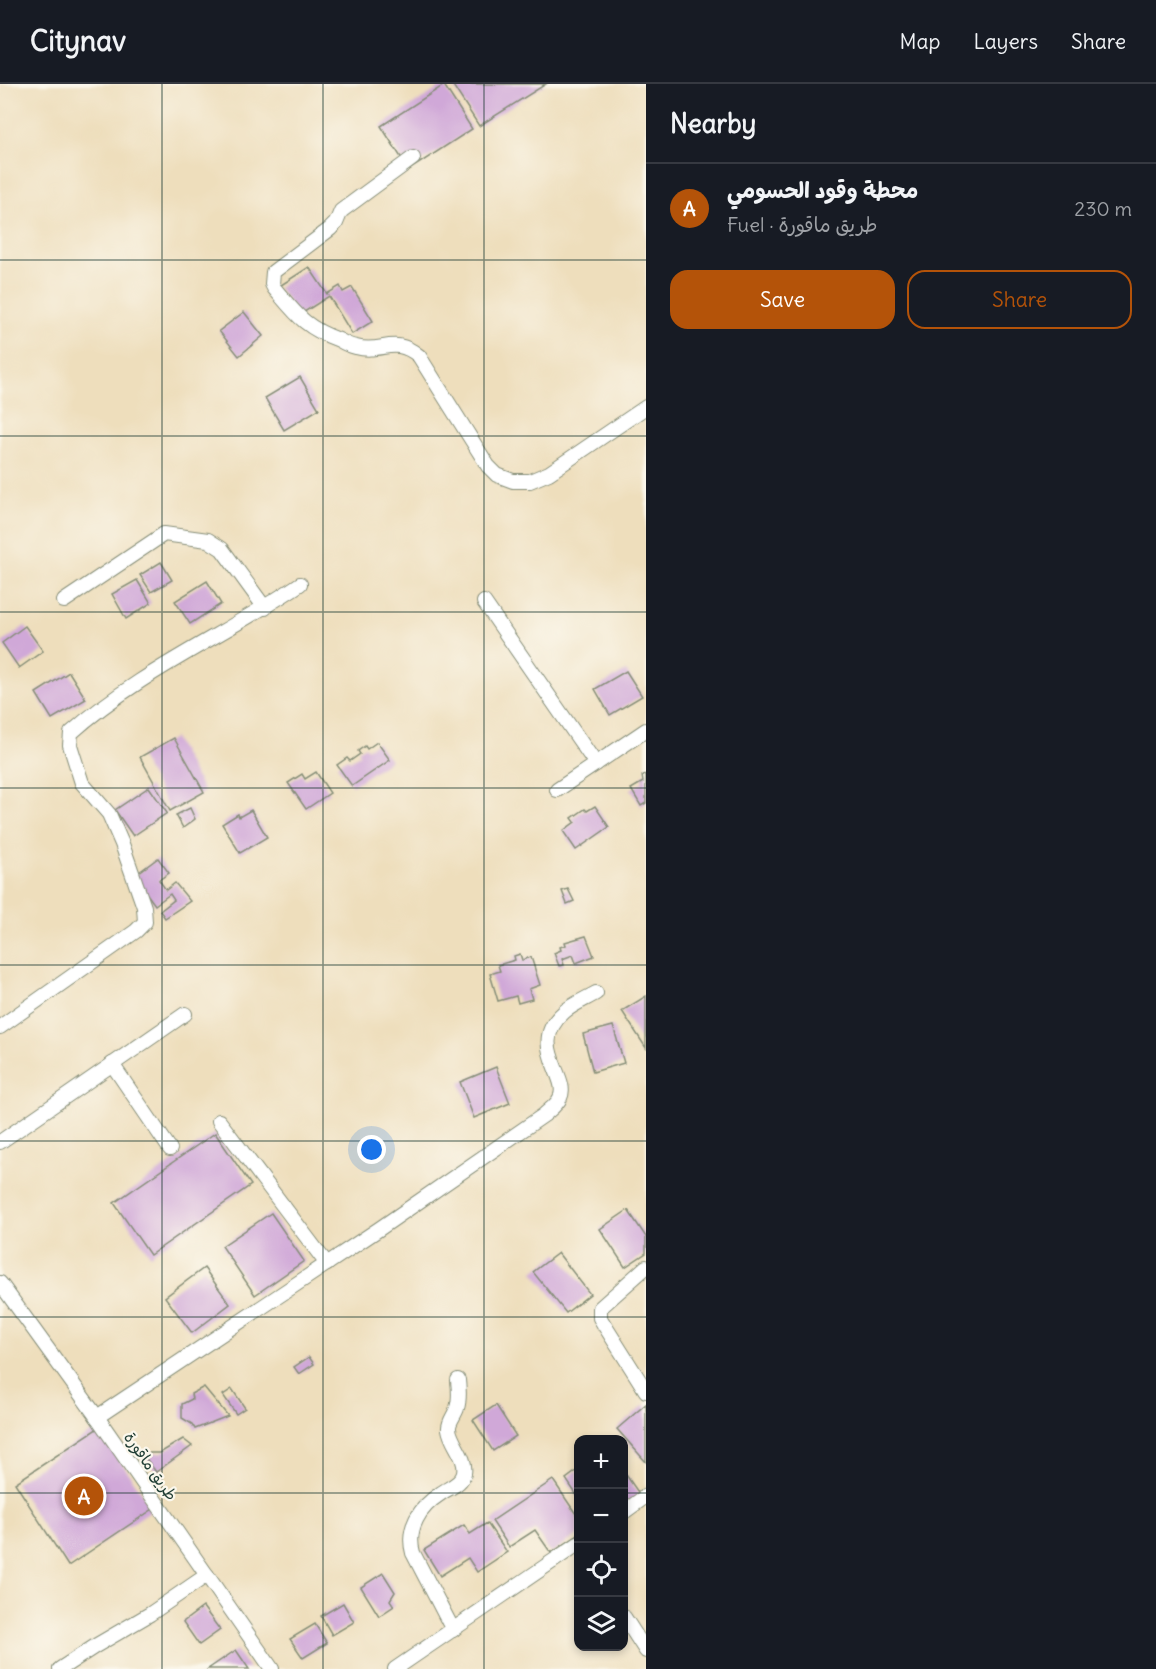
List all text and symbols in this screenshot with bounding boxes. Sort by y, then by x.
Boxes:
text: Citynav [30,23,126,59]
text: Map [900,28,940,55]
text: Layers [973,28,1038,55]
text: Share [1071,28,1126,55]
text: Nearby [670,107,756,140]
text: محطة وقود الحسومي [727,176,918,204]
text: A [683,196,696,221]
text: 230 m [1074,196,1132,221]
text: Fuel · طريق ماقورة [727,212,878,237]
button: Save [670,270,895,329]
button: Share [907,270,1132,329]
your location [357,1135,386,1164]
street label: طريق ماقورة [119,1428,182,1505]
map controls [574,1435,628,1651]
button: + [574,1435,628,1489]
pin: A [64,1474,104,1518]
button: − [574,1489,628,1543]
button: locate [574,1543,628,1597]
button: layers [574,1597,628,1651]

